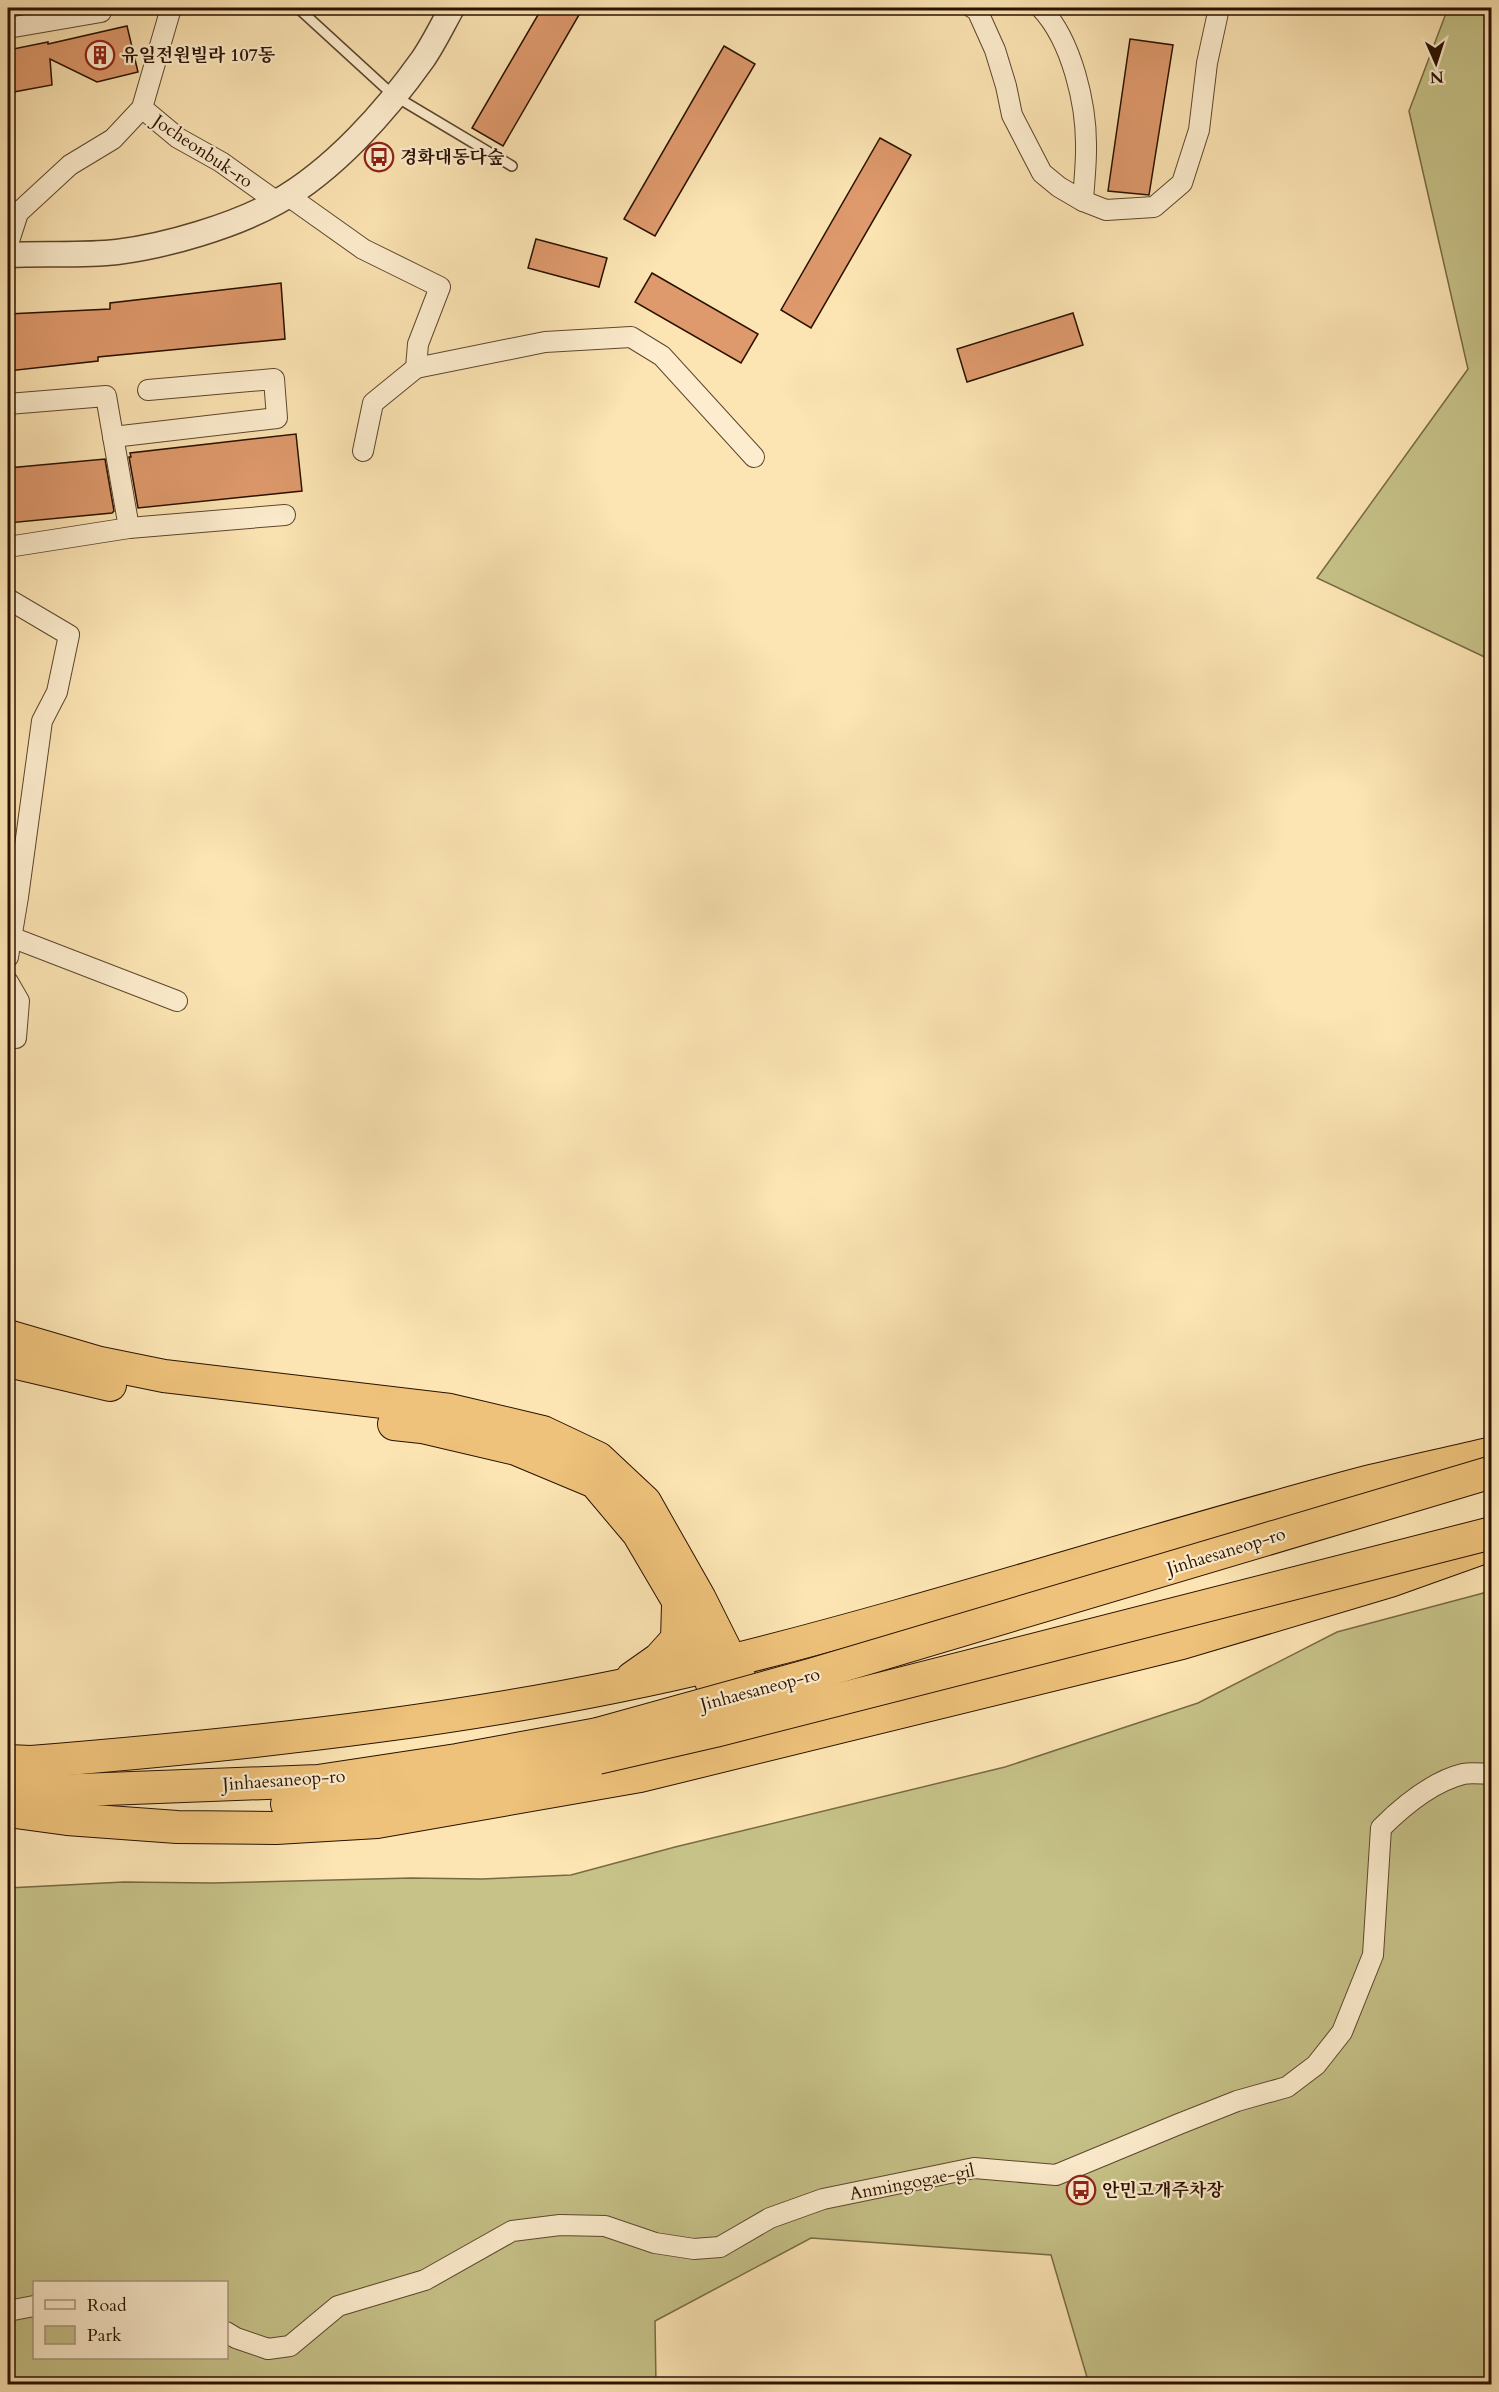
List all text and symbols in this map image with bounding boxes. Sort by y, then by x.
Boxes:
north arrow [1406,33,1466,93]
building icon: 유일전원빌라 107동 [84,39,116,71]
place label: 유일전원빌라 107동 [121,43,276,68]
text: N [1429,66,1444,88]
street label: Jocheonbuk-ro [145,107,258,194]
bus stop icon: 경화대동다숲 [363,141,395,173]
place label: 경화대동다숲 [400,145,505,170]
street label: Jinhaesaneop-ro [1161,1521,1289,1582]
street label: Jinhaesaneop-ro [695,1661,823,1718]
street label: Jinhaesaneop-ro [219,1764,347,1797]
street label: Anmingogae-gil [847,2158,977,2207]
bus stop icon: 안민고개주차장 [1065,2174,1097,2206]
place label: 안민고개주차장 [1102,2178,1224,2203]
legend [33,2281,228,2359]
text: Road [87,2293,127,2318]
text: Park [87,2323,122,2348]

